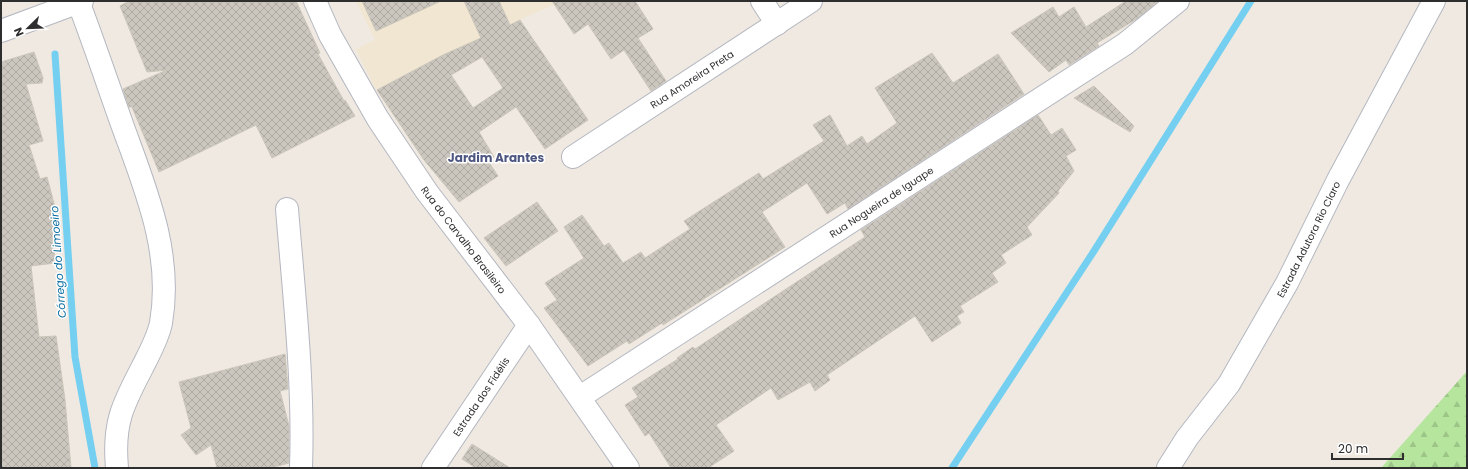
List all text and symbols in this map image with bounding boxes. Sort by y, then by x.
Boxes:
north arrow [8,8,48,48]
text: N [10,25,28,39]
street label: Rua Amoreira Preta [647,47,737,112]
district label: Jardim Arantes [448,149,544,166]
street label: Rua Nogueira de Iguape [827,163,937,242]
street label: Estrada Adutora Rio Claro [1273,179,1344,301]
street label: Rua do Carvalho Brasileiro [417,183,509,297]
water label: Córrego do Limoeiro [46,205,70,319]
street label: Estrada dos Fidélis [449,354,513,439]
scale bar [1332,435,1403,461]
text: 20 m [1338,440,1368,457]

